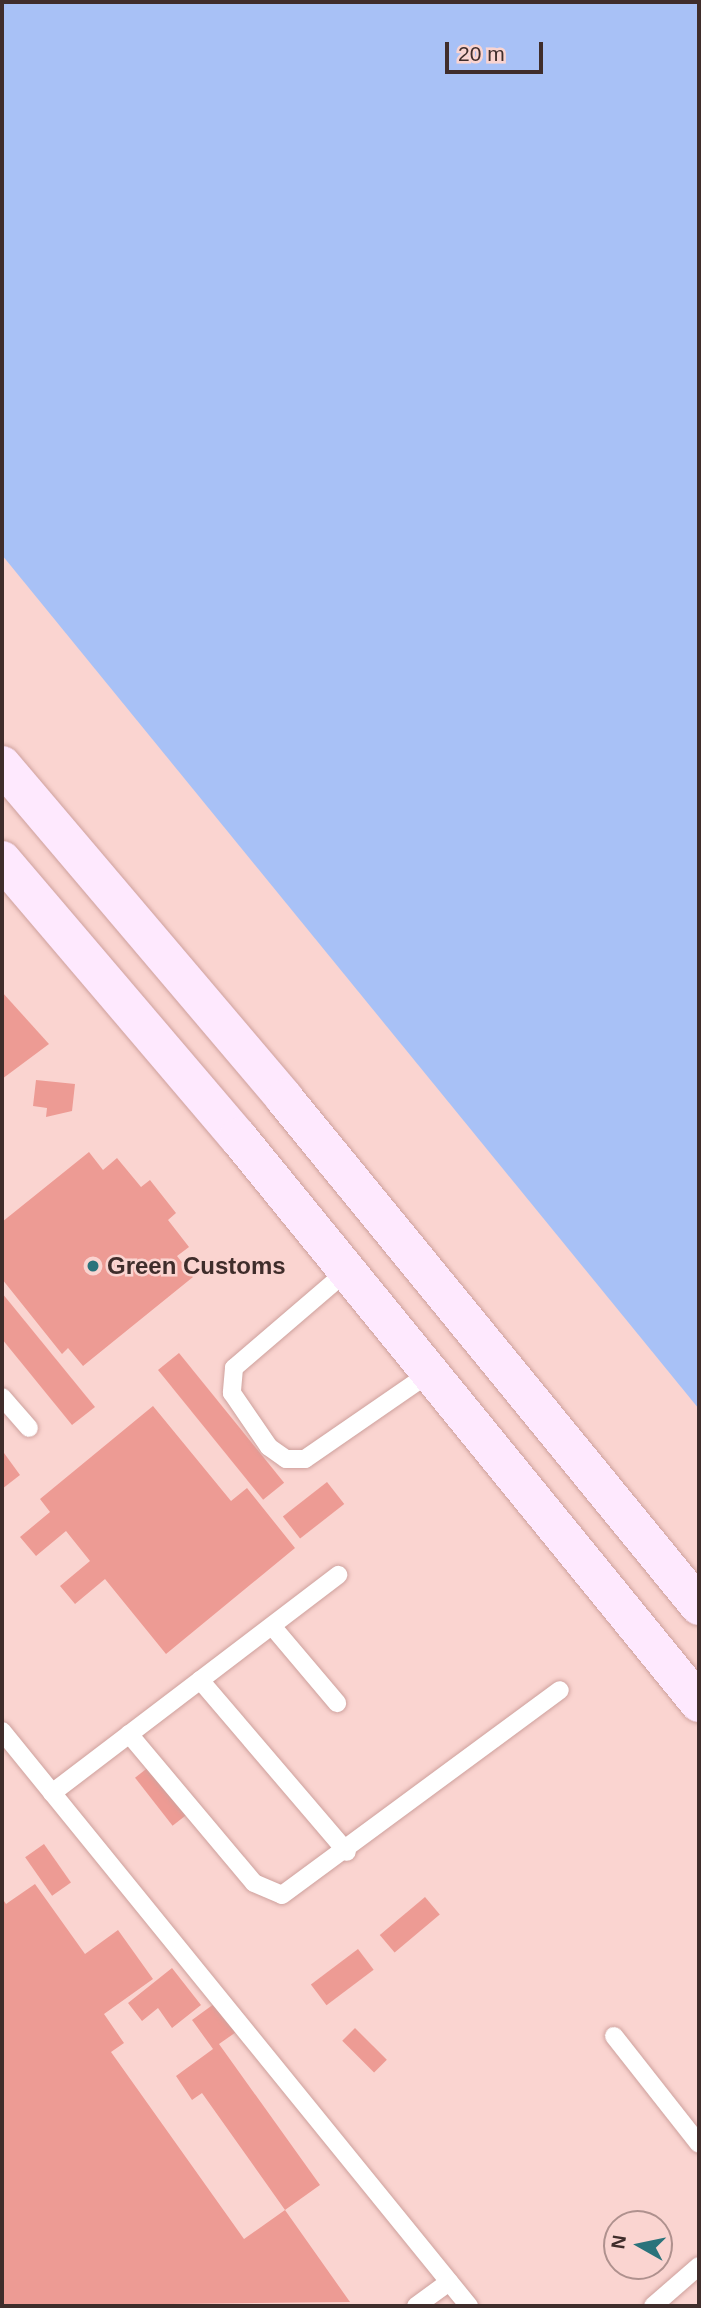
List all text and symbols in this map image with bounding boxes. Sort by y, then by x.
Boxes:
scale bar [449,28,547,72]
text: 20 m [458,42,505,65]
place label: Green Customs [107,1252,286,1280]
marker: Green Customs [85,1258,101,1274]
north arrow [603,2210,673,2280]
text: N [607,2234,630,2250]

